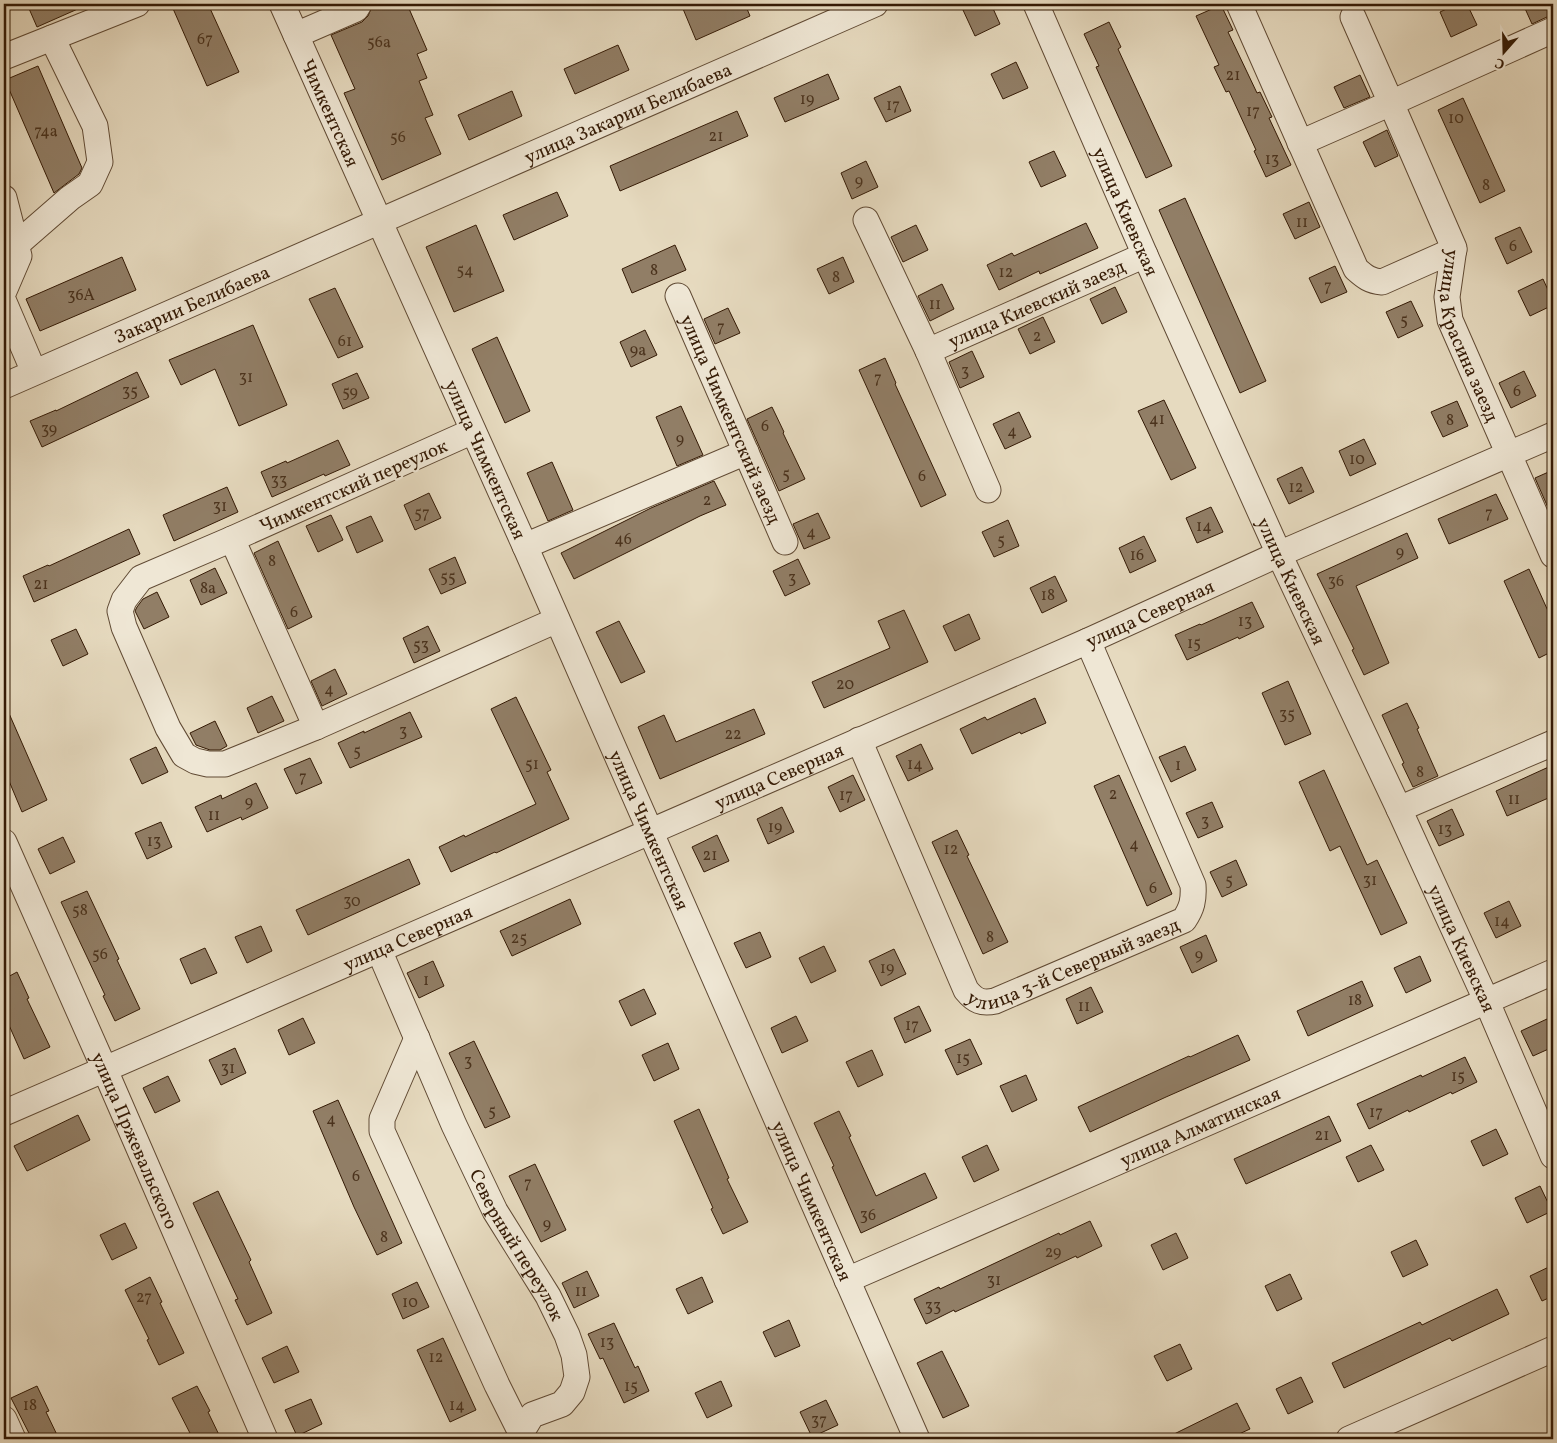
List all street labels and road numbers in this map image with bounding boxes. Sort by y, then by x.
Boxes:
street label: Чимкентская [293,55,364,172]
street label: улица Закарии Белибаева [521,57,736,171]
street label: улица Киевская [1085,144,1164,281]
street label: улица Красина заезд [1432,248,1504,427]
street label: улица Киевский заезд [945,254,1130,355]
street label: Закарии Белибаева [111,260,274,351]
street label: улица Чимкентский заезд [673,311,787,529]
street label: улица Чимкентская [437,376,532,544]
street label: Чимкентский переулок [256,434,452,540]
street label: улица Киевская [1249,514,1331,650]
street label: улица Северная [1082,574,1219,655]
street label: улица Северная [711,738,848,817]
street label: улица Чимкентская [601,746,694,915]
street label: улица Киевская [1420,881,1501,1017]
street label: улица Северная [339,900,477,979]
street label: улица 3-й Северный заезд [960,912,1184,1017]
street label: улица Пржевальского [84,1048,183,1234]
street label: улица Алматинская [1116,1081,1285,1174]
street label: улица Чимкентская [764,1117,857,1286]
street label: Северный переулок [462,1165,569,1326]

